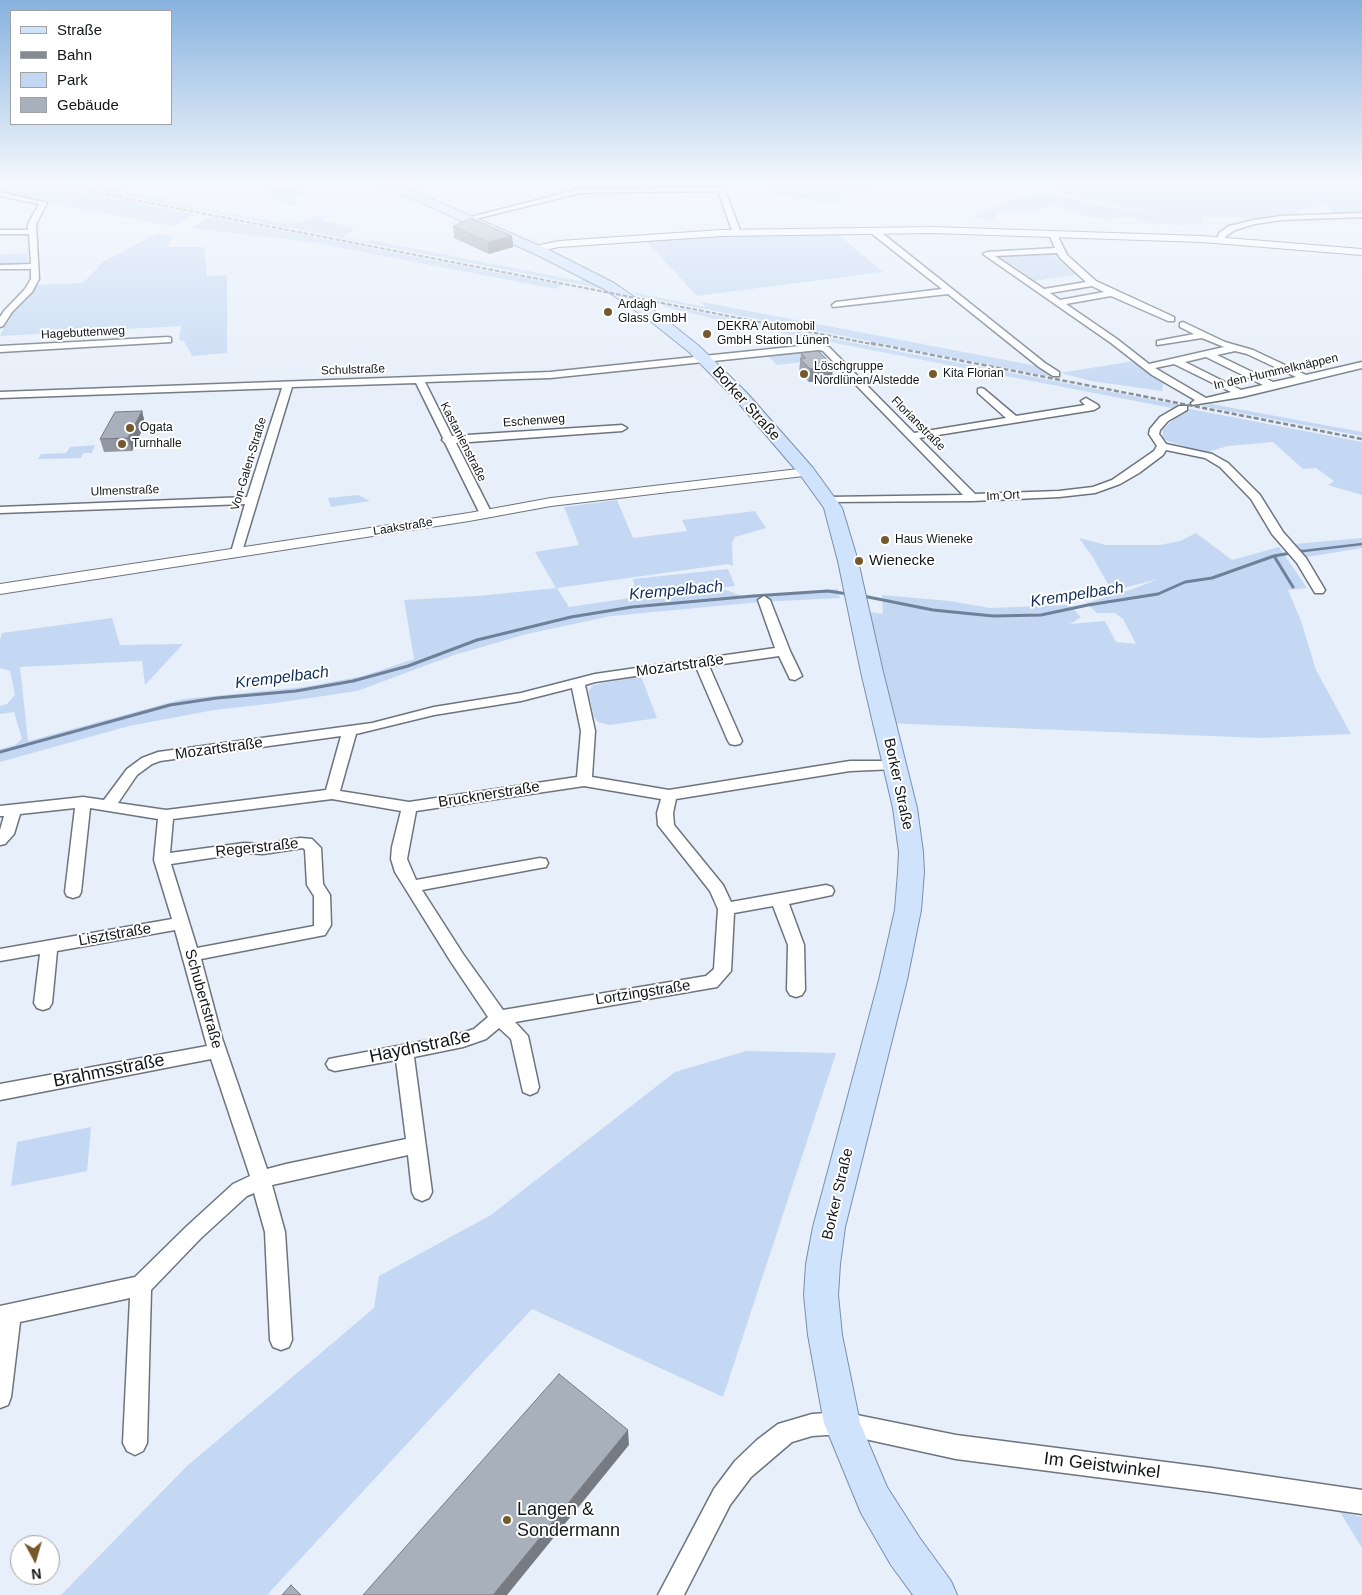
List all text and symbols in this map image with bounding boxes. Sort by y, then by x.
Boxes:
legend [10,10,172,125]
text: Straße [57,21,102,38]
text: Bahn [57,46,92,63]
text: Park [57,71,88,88]
text: Gebäude [57,96,119,113]
place label: Ardagh Glass GmbH [618,298,687,326]
marker: Ardagh Glass GmbH [602,306,614,318]
place label: DEKRA Automobil GmbH Station Lünen [717,320,829,348]
street label: Hagebuttenweg [41,324,125,342]
marker: DEKRA Automobil GmbH Station Lünen [701,328,713,340]
street label: In den Hummelknäppen [1212,351,1340,393]
place label: Löschgruppe Nordlünen/Alstedde [814,360,919,388]
street label: Schulstraße [321,362,385,378]
street label: Borker Straße [708,363,784,445]
place label: Kita Florian [943,367,1004,381]
marker: Löschgruppe Nordlünen/Alstedde [798,368,810,380]
marker: Kita Florian [927,368,939,380]
street label: Florianstraße [888,394,948,454]
street label: Kastanienstraße [437,400,489,484]
street label: Eschenweg [503,412,565,430]
street label: Von-Galen-Straße [228,416,270,512]
place label: Ogata [140,421,173,435]
marker: Ogata [124,422,136,434]
place label: Turnhalle [132,437,182,451]
marker: Turnhalle [116,438,128,450]
street label: Ulmenstraße [90,483,160,499]
street label: Im Ort [986,488,1020,504]
street label: Laakstraße [372,515,434,539]
place label: Haus Wieneke [895,533,973,547]
marker: Haus Wieneke [879,534,891,546]
place label: Wienecke [869,552,935,570]
marker: Wienecke [853,555,865,567]
water label: Krempelbach [628,577,724,605]
water label: Krempelbach [1029,578,1125,612]
street label: Mozartstraße [635,651,725,681]
water label: Krempelbach [234,663,330,693]
street label: Mozartstraße [174,734,264,764]
street label: Borker Straße [879,736,917,832]
street label: Brucknerstraße [437,778,541,812]
street label: Regerstraße [215,835,299,861]
street label: Lisztstraße [77,920,153,950]
street label: Schubertstraße [180,947,226,1051]
street label: Lortzingstraße [594,977,692,1009]
street label: Haydnstraße [367,1026,473,1068]
street label: Brahmsstraße [51,1050,167,1092]
street label: Borker Straße [819,1146,857,1242]
street label: Im Geistwinkel [1043,1448,1161,1484]
place label: Langen & Sondermann [517,1499,620,1542]
marker: Langen & Sondermann [501,1514,513,1526]
north arrow [10,1535,60,1585]
text: N [31,1565,42,1582]

